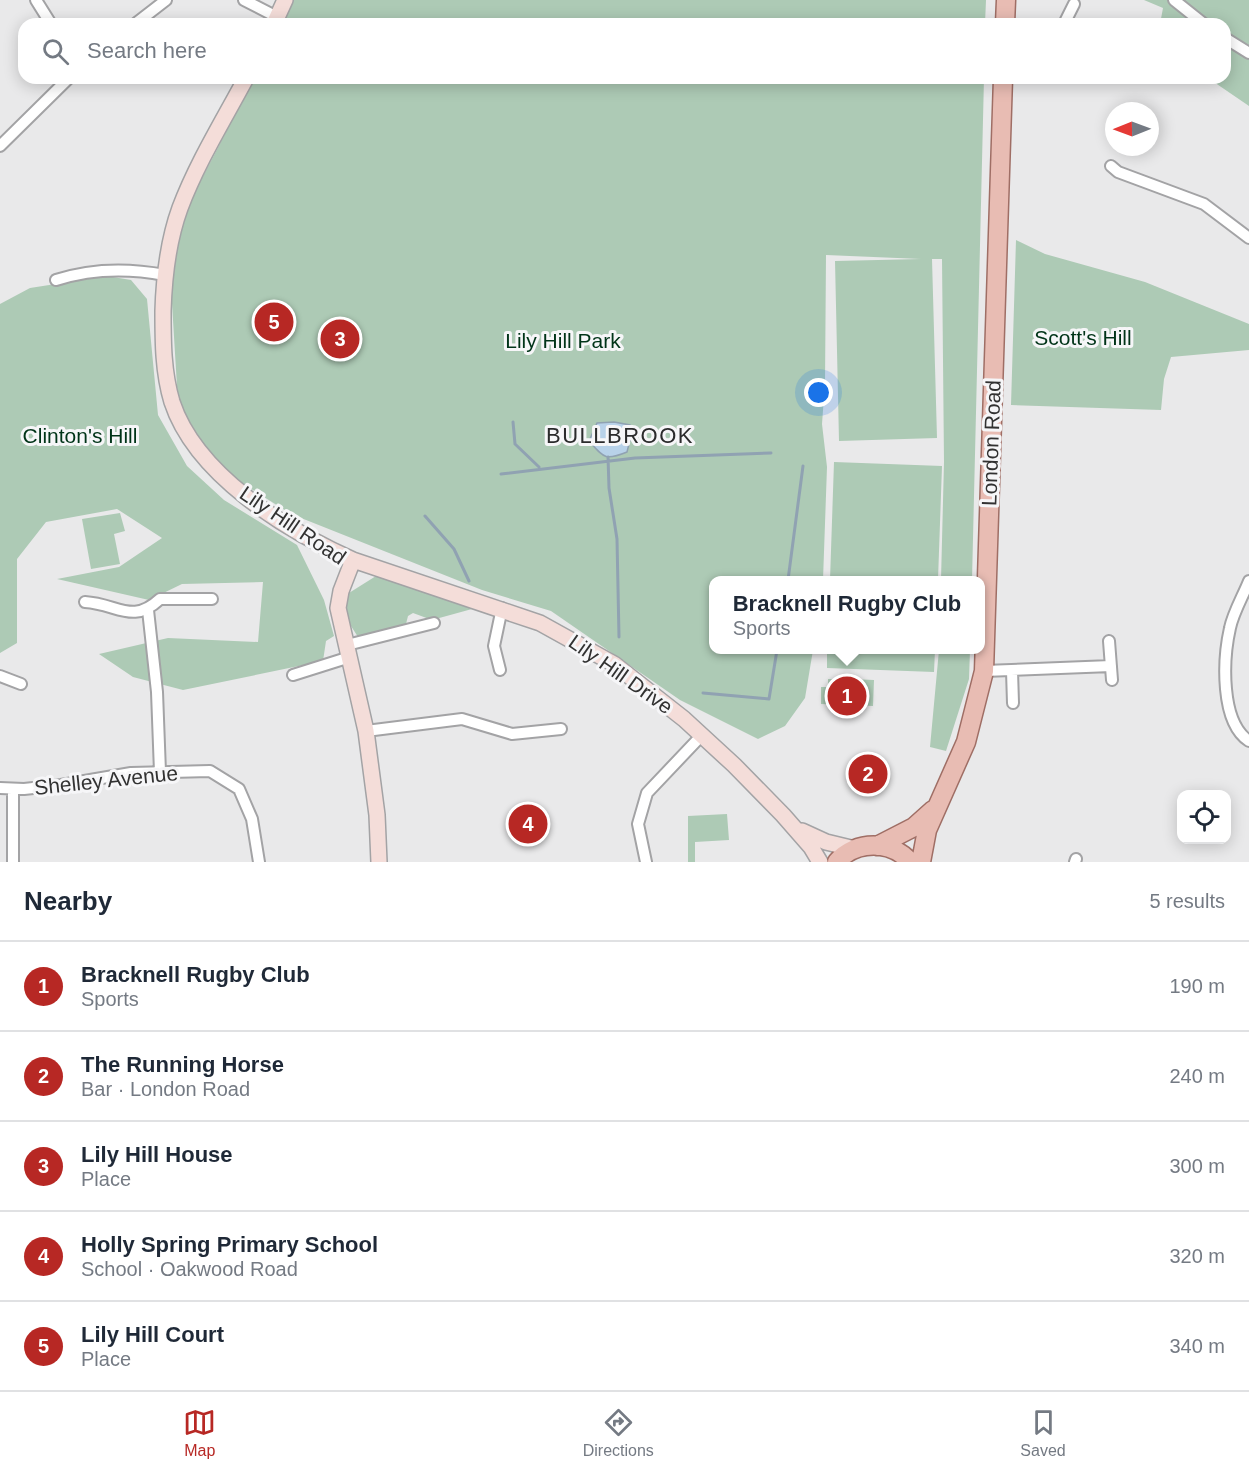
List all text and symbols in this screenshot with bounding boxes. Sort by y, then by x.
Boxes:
search box [18,18,1231,84]
icon: search [39,35,72,68]
text: Search here [87,38,207,63]
north arrow [1105,102,1159,156]
pin: 5 [254,300,294,344]
pin: 3 [320,316,360,362]
park label: Scott's Hill [1034,326,1132,349]
park label: Lily Hill Park [505,329,621,352]
your location [804,378,833,407]
street label: London Road [977,380,1005,506]
district label: BULLBROOK [546,423,694,448]
park label: Clinton's Hill [23,424,137,447]
street label: Lily Hill Road [236,481,350,569]
popup [709,576,985,654]
text: Bracknell Rugby Club [733,591,961,616]
text: Sports [733,617,791,639]
street label: Lily Hill Drive [565,630,677,718]
pin: 1 [828,674,866,718]
pin: 2 [848,752,888,796]
street label: Shelley Avenue [33,761,179,799]
map controls [1177,790,1231,844]
button: locate [1177,790,1231,844]
pin: 4 [508,802,548,846]
text: Nearby [24,886,112,916]
text: 5 results [1149,890,1225,912]
text: Bracknell Rugby Club [81,962,310,987]
text: 1 [38,975,49,997]
text: 190 m [1169,975,1225,997]
text: Sports [81,988,139,1010]
text: The Running Horse [81,1052,284,1077]
text: 2 [38,1065,49,1087]
text: 240 m [1169,1065,1225,1087]
text: Bar · London Road [81,1078,250,1100]
text: Lily Hill House [81,1142,233,1167]
text: 3 [38,1155,49,1177]
text: 300 m [1169,1155,1225,1177]
text: Place [81,1168,131,1190]
text: Holly Spring Primary School [81,1232,378,1257]
text: 4 [38,1245,49,1267]
text: 320 m [1169,1245,1225,1267]
text: School · Oakwood Road [81,1258,298,1280]
text: Lily Hill Court [81,1322,224,1347]
text: 5 [38,1335,49,1357]
text: 340 m [1169,1335,1225,1357]
text: Place [81,1348,131,1370]
tab: Map [183,1406,216,1460]
tab: Directions [583,1406,654,1460]
tab: Saved [1020,1406,1066,1460]

